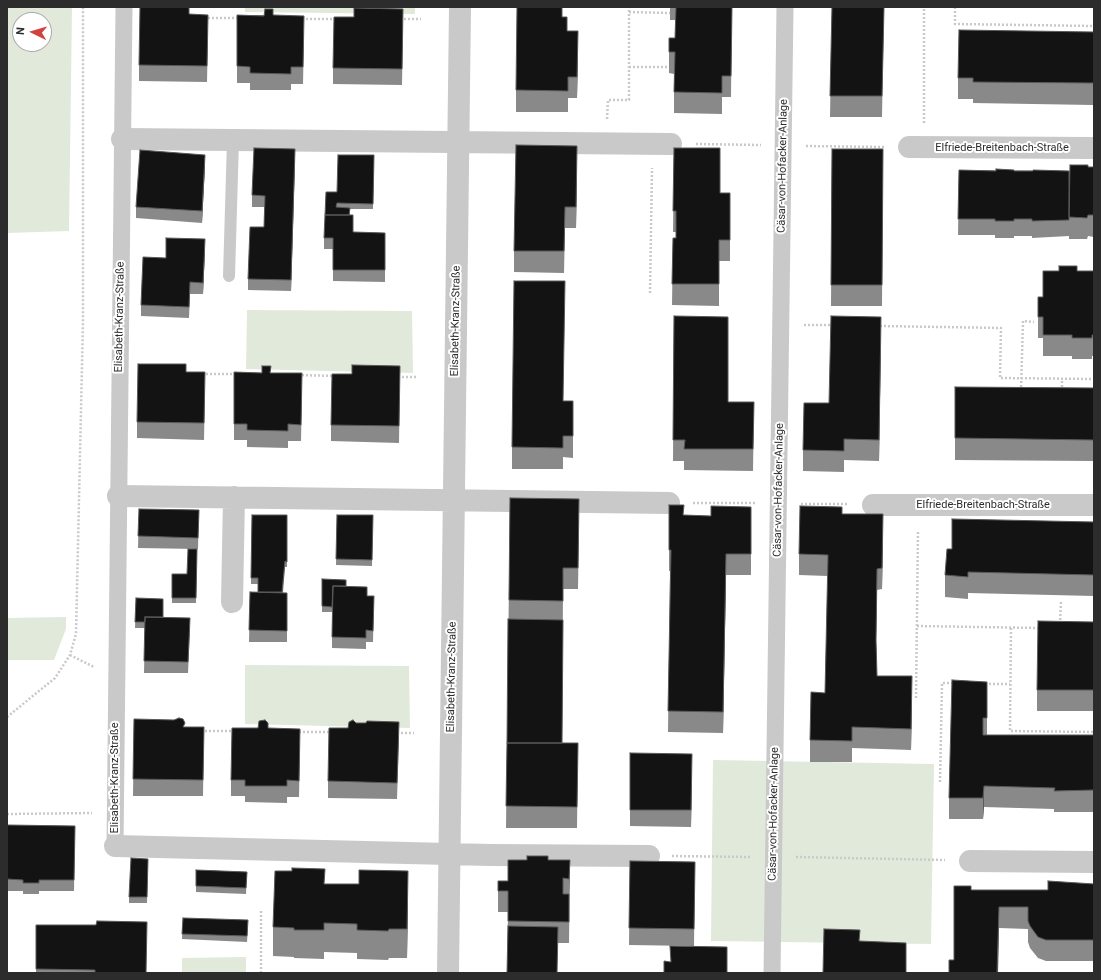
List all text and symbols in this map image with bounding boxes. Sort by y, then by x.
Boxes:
north arrow [12,12,52,52]
text: N [14,27,27,35]
street label: Cäsar-von-Hofacker-Anlage [775,99,791,233]
street label: Elfriede-Breitenbach-Straße [935,141,1069,155]
street label: Elisabeth-Kranz-Straße [112,261,128,373]
street label: Elisabeth-Kranz-Straße [448,265,464,377]
street label: Cäsar-von-Hofacker-Anlage [771,423,787,557]
street label: Elfriede-Breitenbach-Straße [916,498,1050,512]
street label: Elisabeth-Kranz-Straße [444,621,460,733]
street label: Elisabeth-Kranz-Straße [108,723,122,833]
street label: Cäsar-von-Hofacker-Anlage [766,747,782,881]

